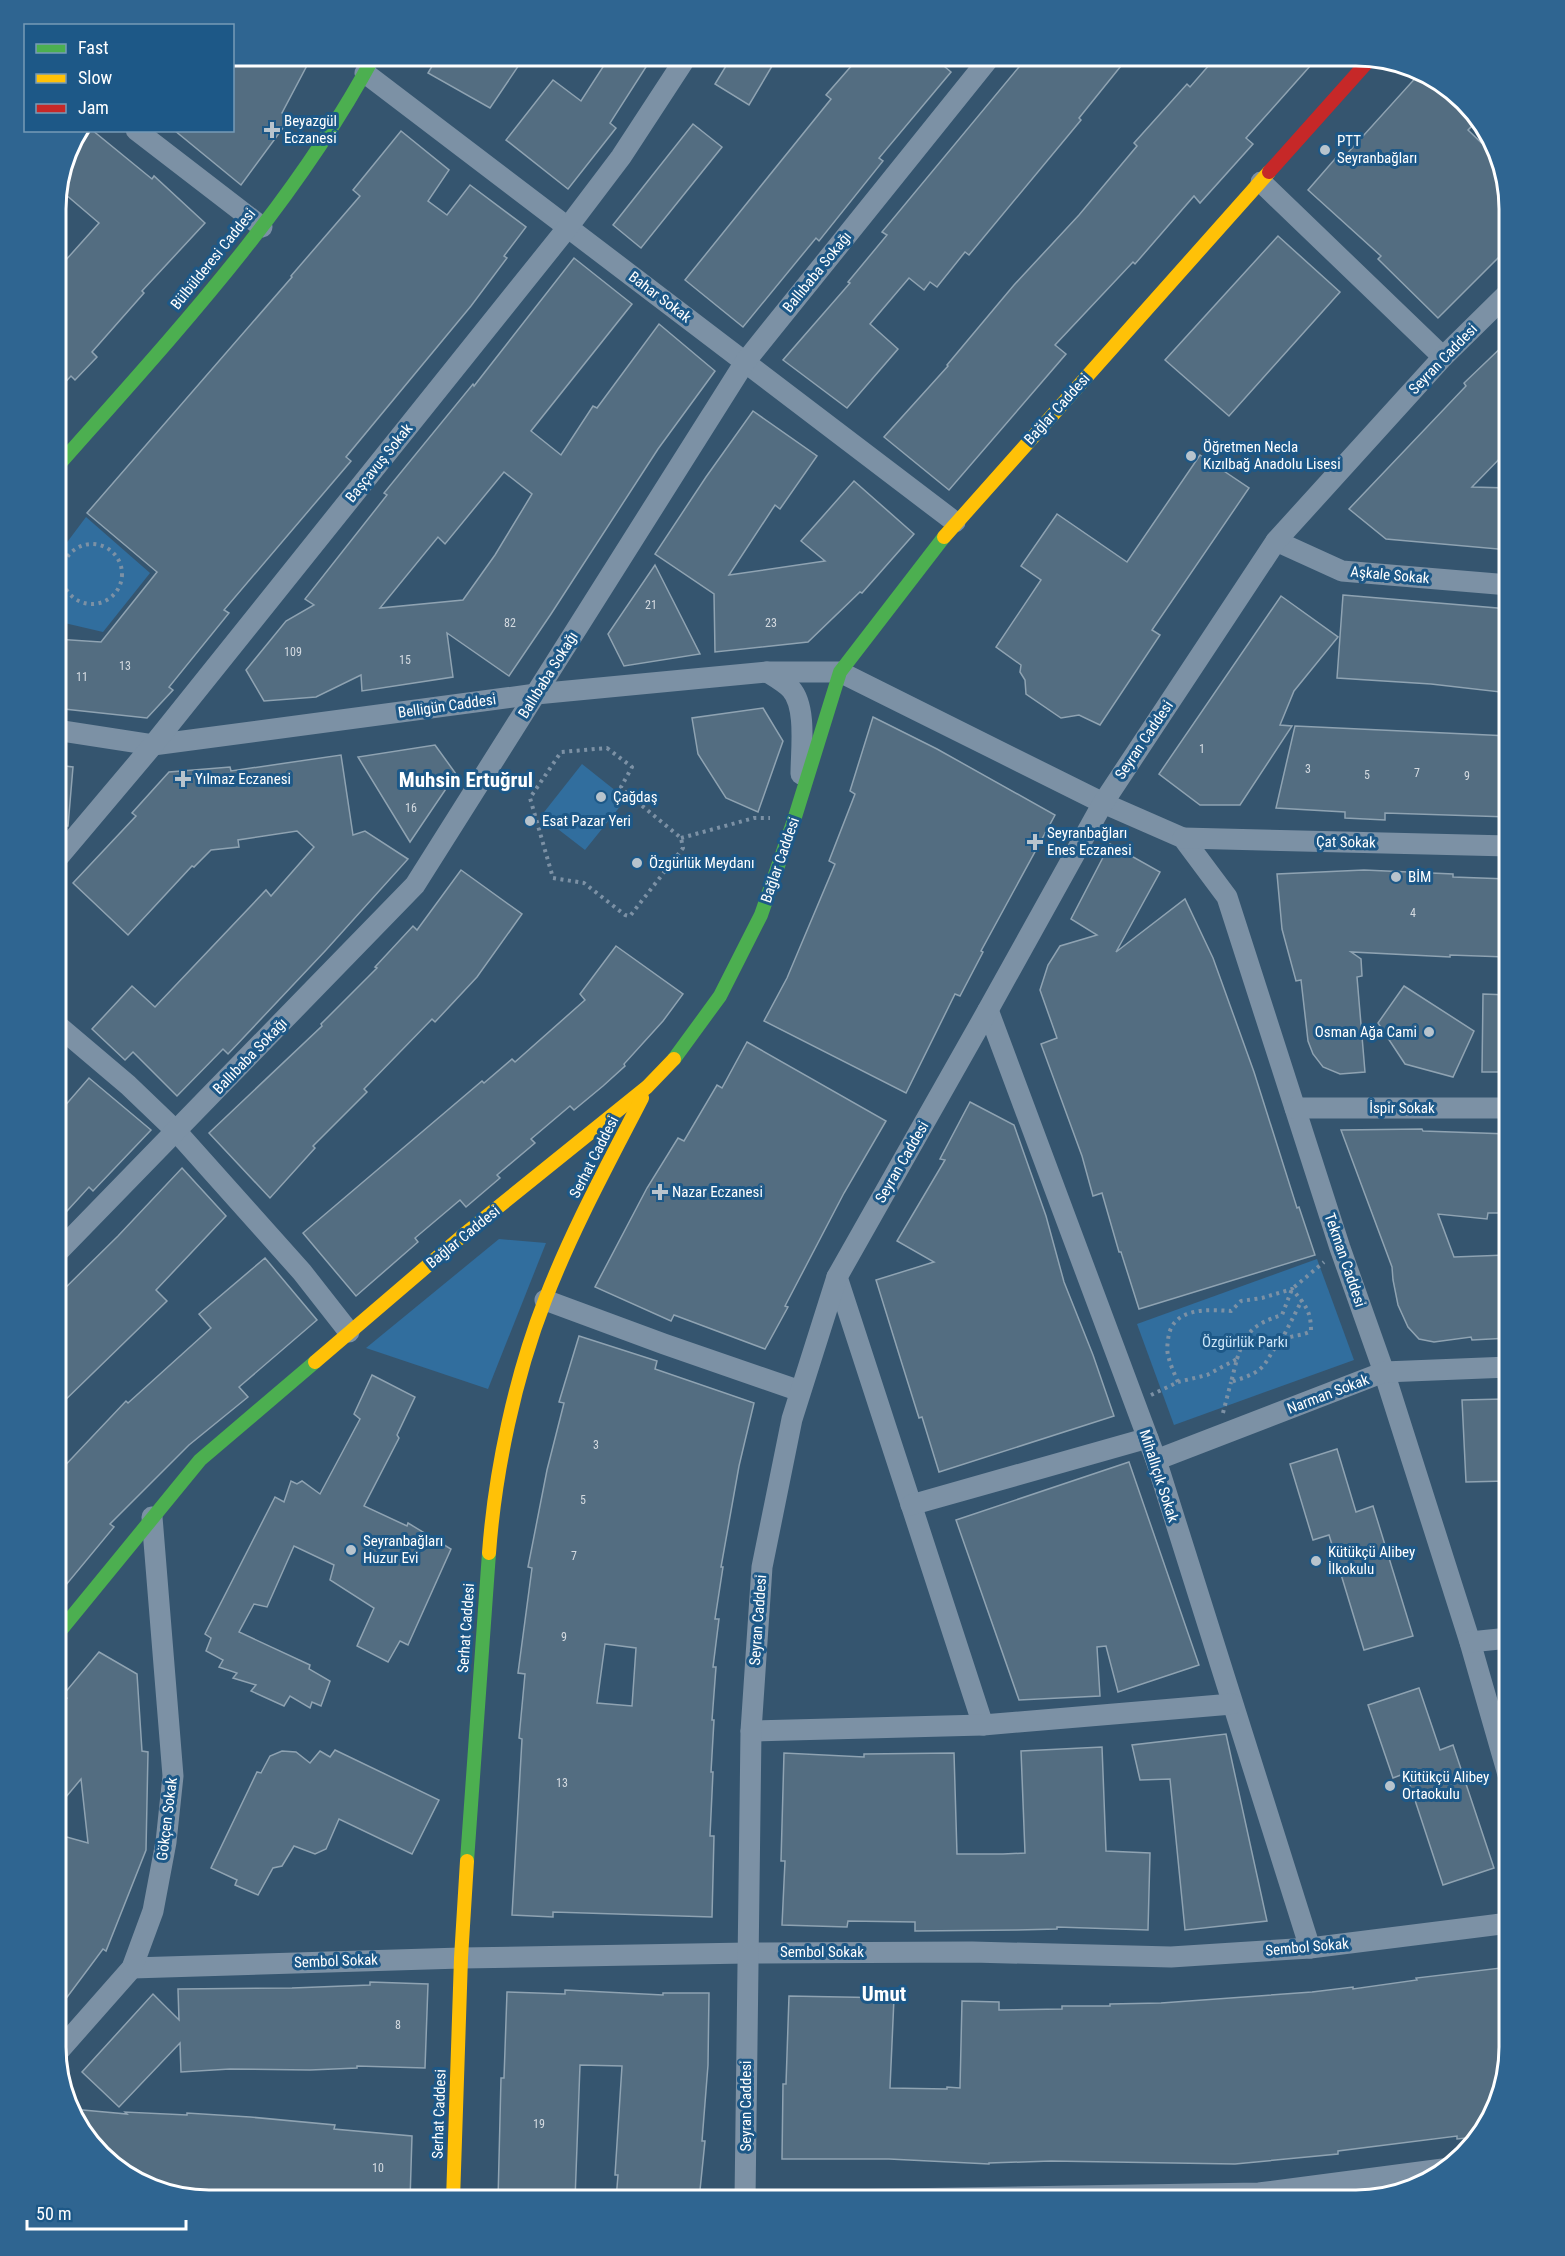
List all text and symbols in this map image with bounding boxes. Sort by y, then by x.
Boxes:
legend [24,24,234,132]
text: Fast [78,37,109,58]
text: Slow [78,67,113,88]
text: Jam [78,97,109,118]
place label: Beyazgül Eczanesi [284,112,337,147]
marker: Beyazgül Eczanesi [265,123,279,137]
place label: PTT Seyranbağları [1337,132,1417,167]
marker: PTT Seyranbağları [1318,143,1332,157]
street label: Bülbülderesi Caddesi [167,205,259,313]
street label: Ballıbaba Sokağı [779,228,855,316]
street label: Bahar Sokak [625,268,695,327]
street label: Seyran Caddesi [1405,320,1481,398]
street label: Bağlar Caddesi [1020,370,1094,448]
street label: Başçavuş Sokak [342,420,416,506]
place label: Öğretmen Necla Kızılbağ Anadolu Lisesi [1203,438,1341,473]
marker: Öğretmen Necla Kızılbağ Anadolu Lisesi [1184,449,1198,463]
street label: Aşkale Sokak [1350,563,1431,587]
house number: 21 [645,598,657,612]
house number: 82 [504,616,516,630]
house number: 23 [765,616,777,630]
street label: Ballıbaba Sokağı [514,628,582,722]
house number: 109 [284,645,302,659]
house number: 15 [399,653,411,667]
house number: 13 [119,659,131,673]
house number: 11 [76,670,88,684]
street label: Belligün Caddesi [397,690,497,722]
street label: Seyran Caddesi [1111,697,1177,783]
house number: 1 [1199,742,1205,756]
house number: 3 [1305,762,1311,776]
house number: 7 [1414,766,1420,780]
district label: Muhsin Ertuğrul [399,768,533,792]
house number: 5 [1364,768,1370,782]
house number: 9 [1464,769,1470,783]
place label: Yılmaz Eczanesi [195,770,291,788]
marker: Yılmaz Eczanesi [176,772,190,786]
place label: Çağdaş [613,788,658,806]
marker: Çağdaş [594,790,608,804]
house number: 16 [405,801,417,815]
place label: Esat Pazar Yeri [542,812,631,830]
marker: Esat Pazar Yeri [523,814,537,828]
street label: Bağlar Caddesi [757,815,803,905]
place label: Seyranbağları Enes Eczanesi [1047,824,1132,859]
street label: Çat Sokak [1316,832,1376,852]
marker: Seyranbağları Enes Eczanesi [1028,835,1042,849]
place label: Özgürlük Meydanı [649,854,754,872]
marker: Özgürlük Meydanı [630,856,644,870]
place label: BİM [1408,868,1431,886]
marker: BİM [1389,870,1403,884]
house number: 4 [1410,906,1416,920]
street label: Ballıbaba Sokağı [209,1014,291,1098]
place label: Osman Ağa Cami [1315,1023,1417,1041]
marker: Osman Ağa Cami [1422,1025,1436,1039]
street label: İspir Sokak [1369,1099,1435,1117]
street label: Serhat Caddesi [566,1113,622,1201]
street label: Seyran Caddesi [871,1118,933,1206]
place label: Nazar Eczanesi [672,1183,763,1201]
marker: Nazar Eczanesi [653,1185,667,1199]
street label: Bağlar Caddesi [423,1202,503,1272]
street label: Tekman Caddesi [1321,1211,1369,1309]
park label: Özgürlük Parkı [1202,1333,1288,1351]
street label: Narman Sokak [1285,1370,1372,1418]
street label: Mihallıçık Sokak [1136,1427,1183,1525]
house number: 3 [593,1438,599,1452]
house number: 5 [580,1493,586,1507]
place label: Seyranbağları Huzur Evi [363,1532,443,1567]
marker: Seyranbağları Huzur Evi [344,1543,358,1557]
place label: Kütükçü Alibey İlkokulu [1328,1543,1415,1578]
house number: 7 [571,1549,577,1563]
marker: Kütükçü Alibey İlkokulu [1309,1554,1323,1568]
street label: Seyran Caddesi [746,1574,770,1666]
street label: Serhat Caddesi [454,1583,478,1673]
house number: 9 [561,1630,567,1644]
place label: Kütükçü Alibey Ortaokulu [1402,1768,1489,1803]
street label: Gökçen Sokak [153,1776,181,1862]
house number: 13 [556,1776,568,1790]
marker: Kütükçü Alibey Ortaokulu [1383,1779,1397,1793]
street label: Sembol Sokak [1264,1934,1350,1960]
street label: Sembol Sokak [780,1943,864,1961]
street label: Sembol Sokak [294,1951,378,1971]
district label: Umut [862,1982,906,2006]
house number: 8 [395,2018,401,2032]
street label: Seyran Caddesi [737,2060,755,2152]
street label: Serhat Caddesi [428,2069,450,2159]
house number: 19 [533,2117,545,2131]
house number: 10 [372,2161,384,2175]
scale bar [27,2193,186,2231]
text: 50 m [36,2203,71,2224]

